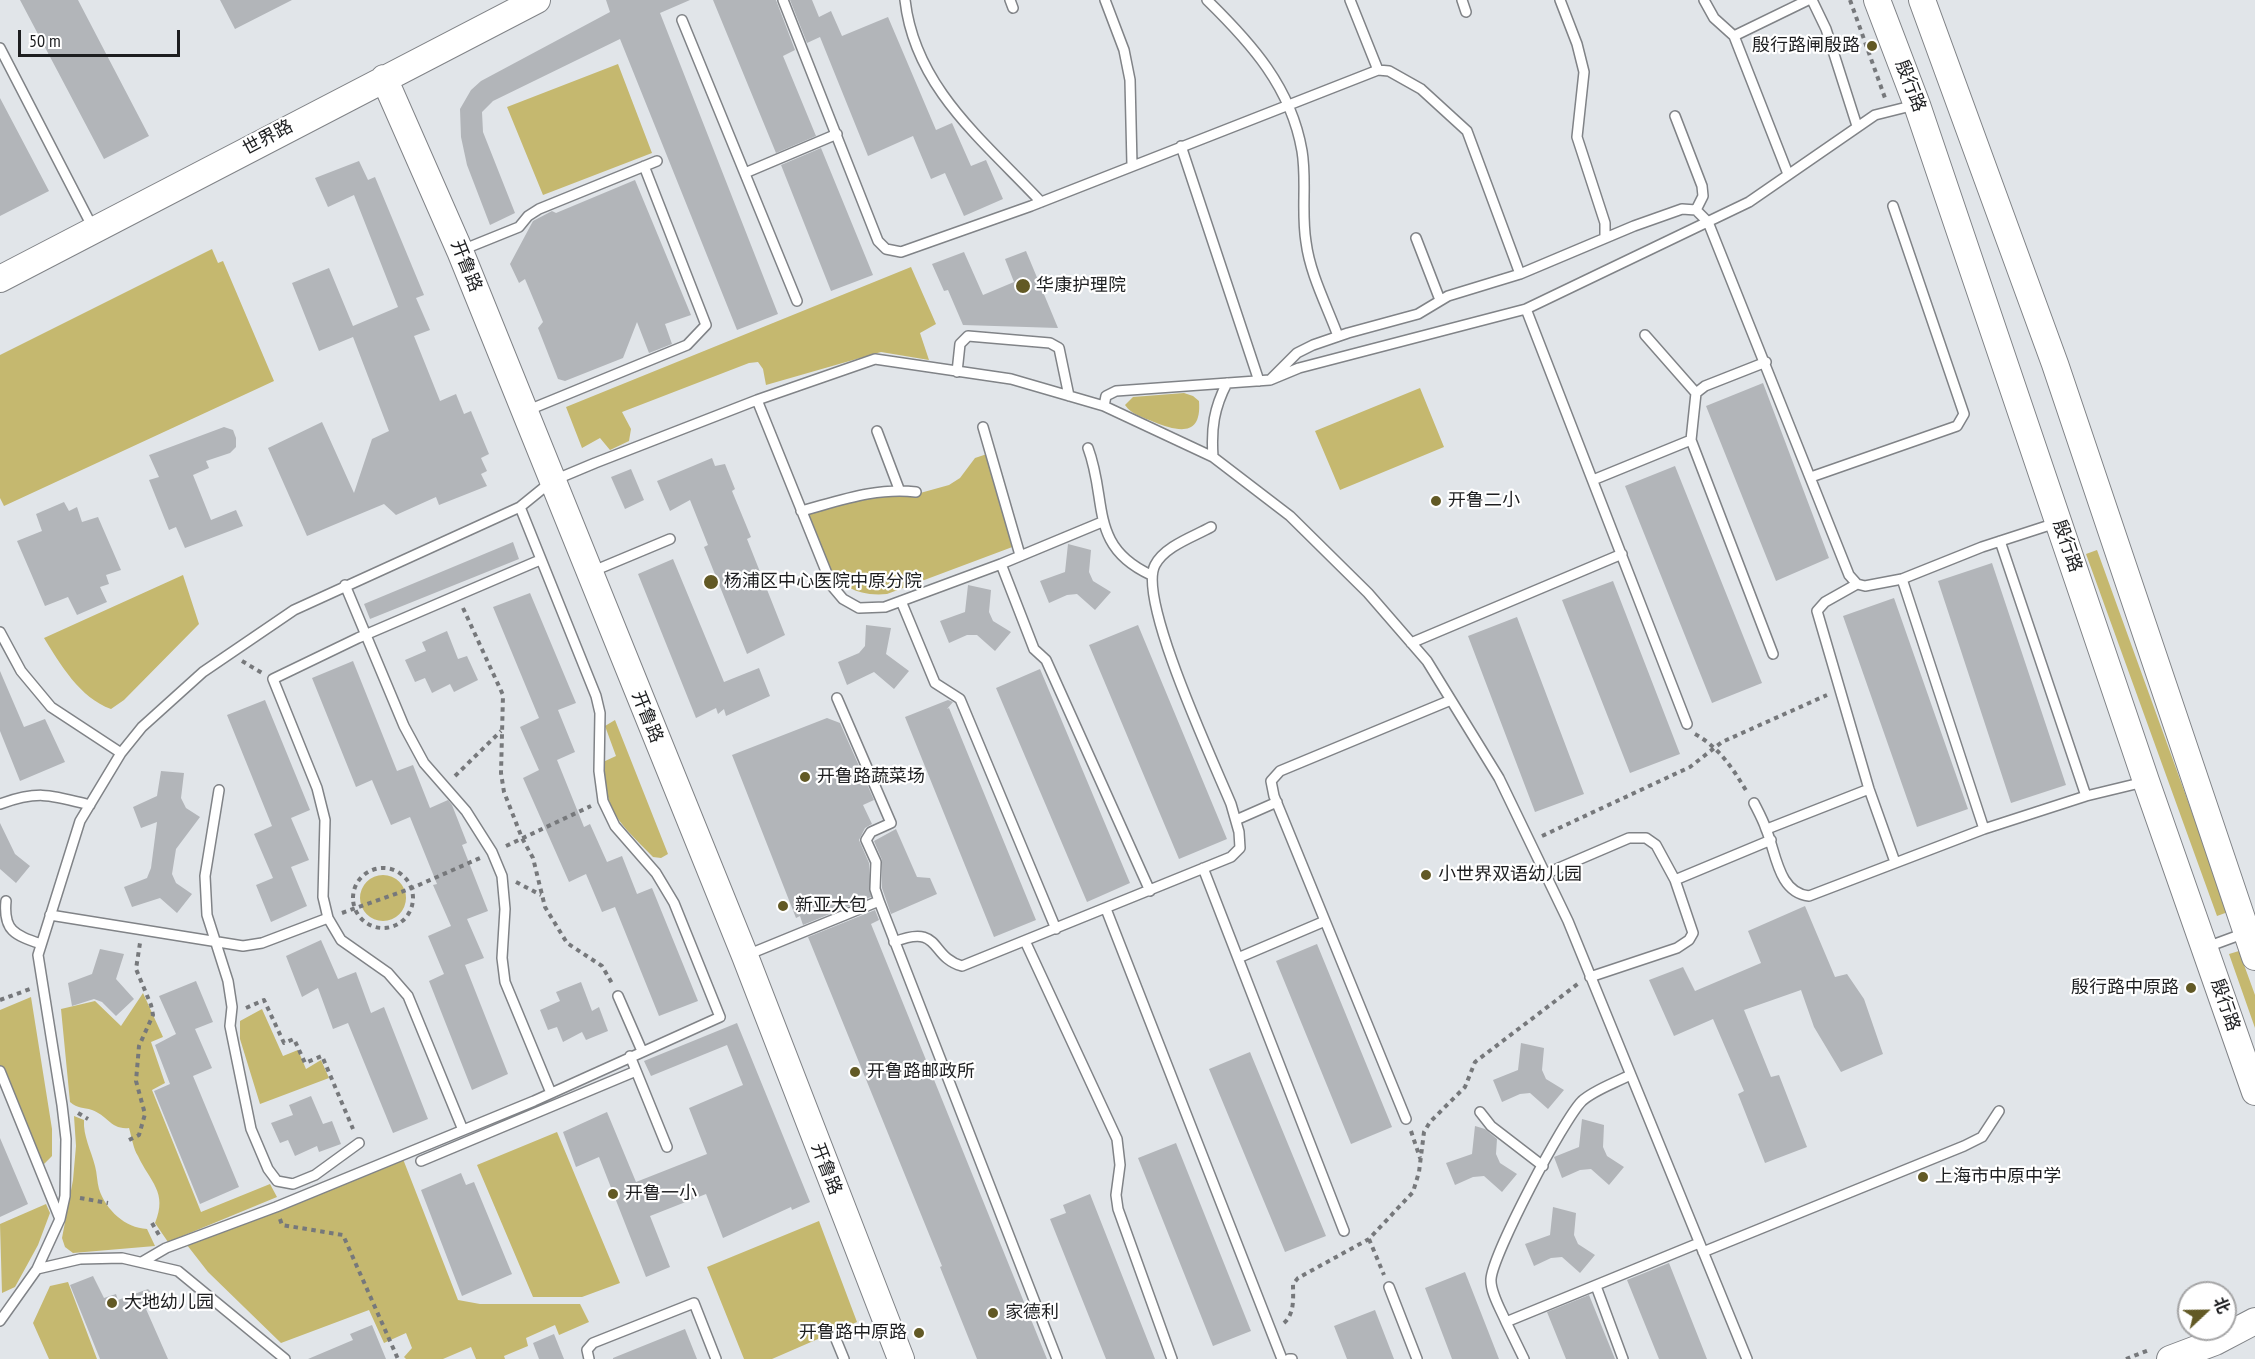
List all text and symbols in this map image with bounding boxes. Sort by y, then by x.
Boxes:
scale bar [21,18,183,56]
text: 50 m [29,29,61,52]
place label: 殷行路闸殷路 [1752,35,1860,57]
marker: 殷行路闸殷路 [1865,39,1879,53]
street label: 殷行路 [1890,57,1930,115]
street label: 世界路 [239,116,297,160]
street label: 开鲁路 [446,237,486,295]
place label: 华康护理院 [1036,275,1126,297]
marker: 华康护理院 [1014,277,1032,295]
place label: 开鲁二小 [1448,490,1520,512]
marker: 开鲁二小 [1429,494,1443,508]
street label: 殷行路 [2048,517,2086,575]
place label: 杨浦区中心医院中原分院 [724,571,922,593]
marker: 杨浦区中心医院中原分院 [702,573,720,591]
street label: 开鲁路 [627,688,667,746]
place label: 开鲁路蔬菜场 [817,766,925,788]
marker: 开鲁路蔬菜场 [798,770,812,784]
place label: 小世界双语幼儿园 [1438,864,1582,886]
marker: 小世界双语幼儿园 [1419,868,1433,882]
place label: 新亚大包 [795,895,867,917]
marker: 新亚大包 [776,899,790,913]
street label: 殷行路 [2206,976,2244,1034]
place label: 殷行路中原路 [2071,977,2179,999]
marker: 殷行路中原路 [2184,981,2198,995]
place label: 开鲁路邮政所 [867,1061,975,1083]
marker: 开鲁路邮政所 [848,1065,862,1079]
street label: 开鲁路 [806,1140,846,1198]
place label: 上海市中原中学 [1935,1166,2061,1188]
marker: 上海市中原中学 [1916,1170,1930,1184]
place label: 开鲁一小 [625,1183,697,1205]
marker: 开鲁一小 [606,1187,620,1201]
north arrow [2177,1281,2237,1341]
place label: 大地幼儿园 [124,1292,214,1314]
text: 北 [2210,1294,2234,1316]
marker: 大地幼儿园 [105,1296,119,1310]
place label: 家德利 [1005,1302,1059,1324]
marker: 家德利 [986,1306,1000,1320]
place label: 开鲁路中原路 [799,1322,907,1344]
marker: 开鲁路中原路 [912,1326,926,1340]

